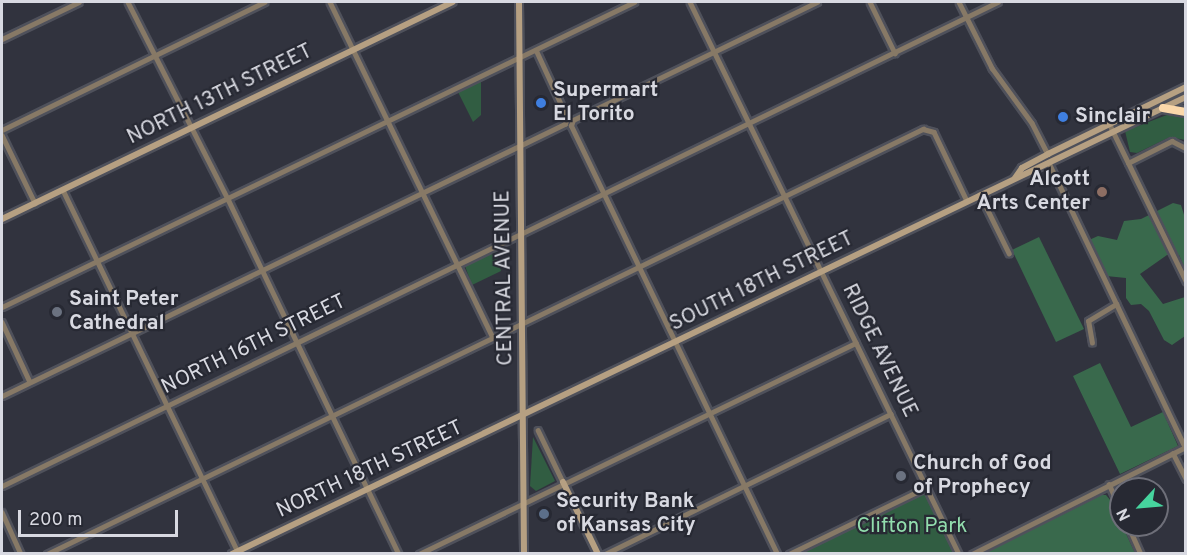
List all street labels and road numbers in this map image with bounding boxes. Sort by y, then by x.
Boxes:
street label: NORTH 13TH STREET [123,39,317,151]
street label: CENTRAL AVENUE [491,189,519,367]
street label: SOUTH 18TH STREET [666,226,858,338]
street label: RIDGE AVENUE [836,280,922,422]
street label: NORTH 16TH STREET [158,289,350,401]
street label: NORTH 18TH STREET [273,416,467,524]

